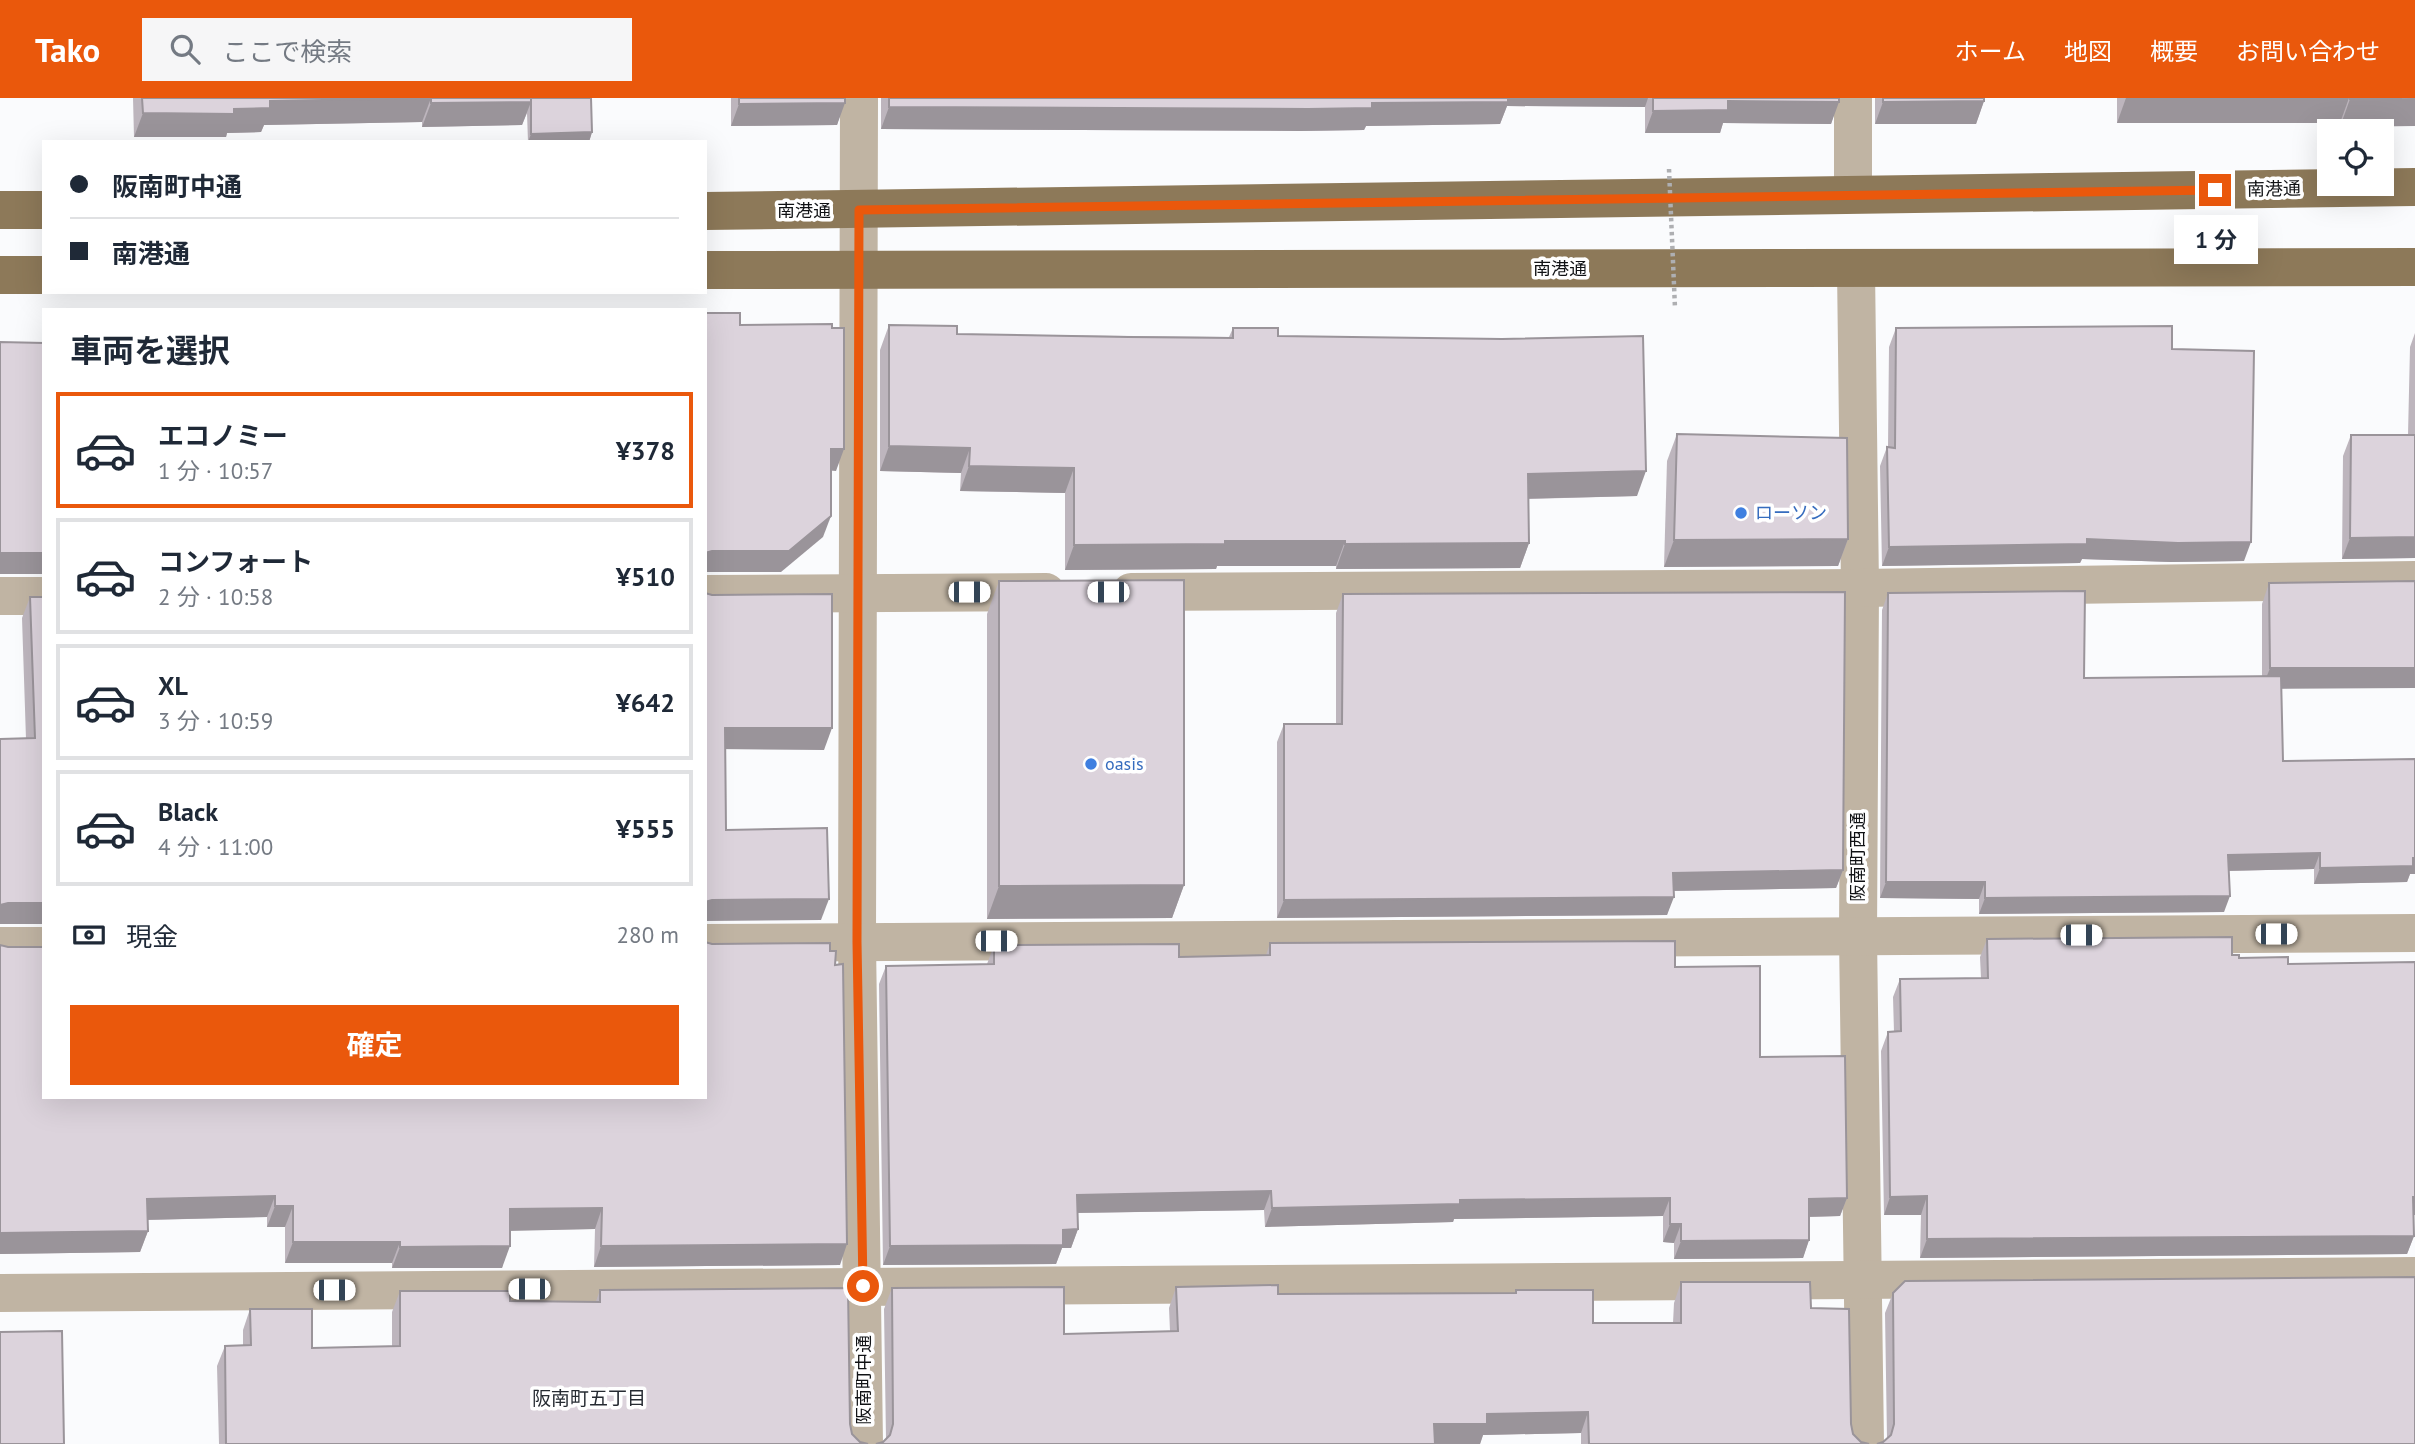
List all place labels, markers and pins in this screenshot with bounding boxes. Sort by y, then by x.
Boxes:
place label: ローソン [1755,501,1827,524]
marker: ローソン [1733,505,1749,521]
place label: oasis [1105,752,1144,775]
marker: oasis [1083,756,1099,772]

